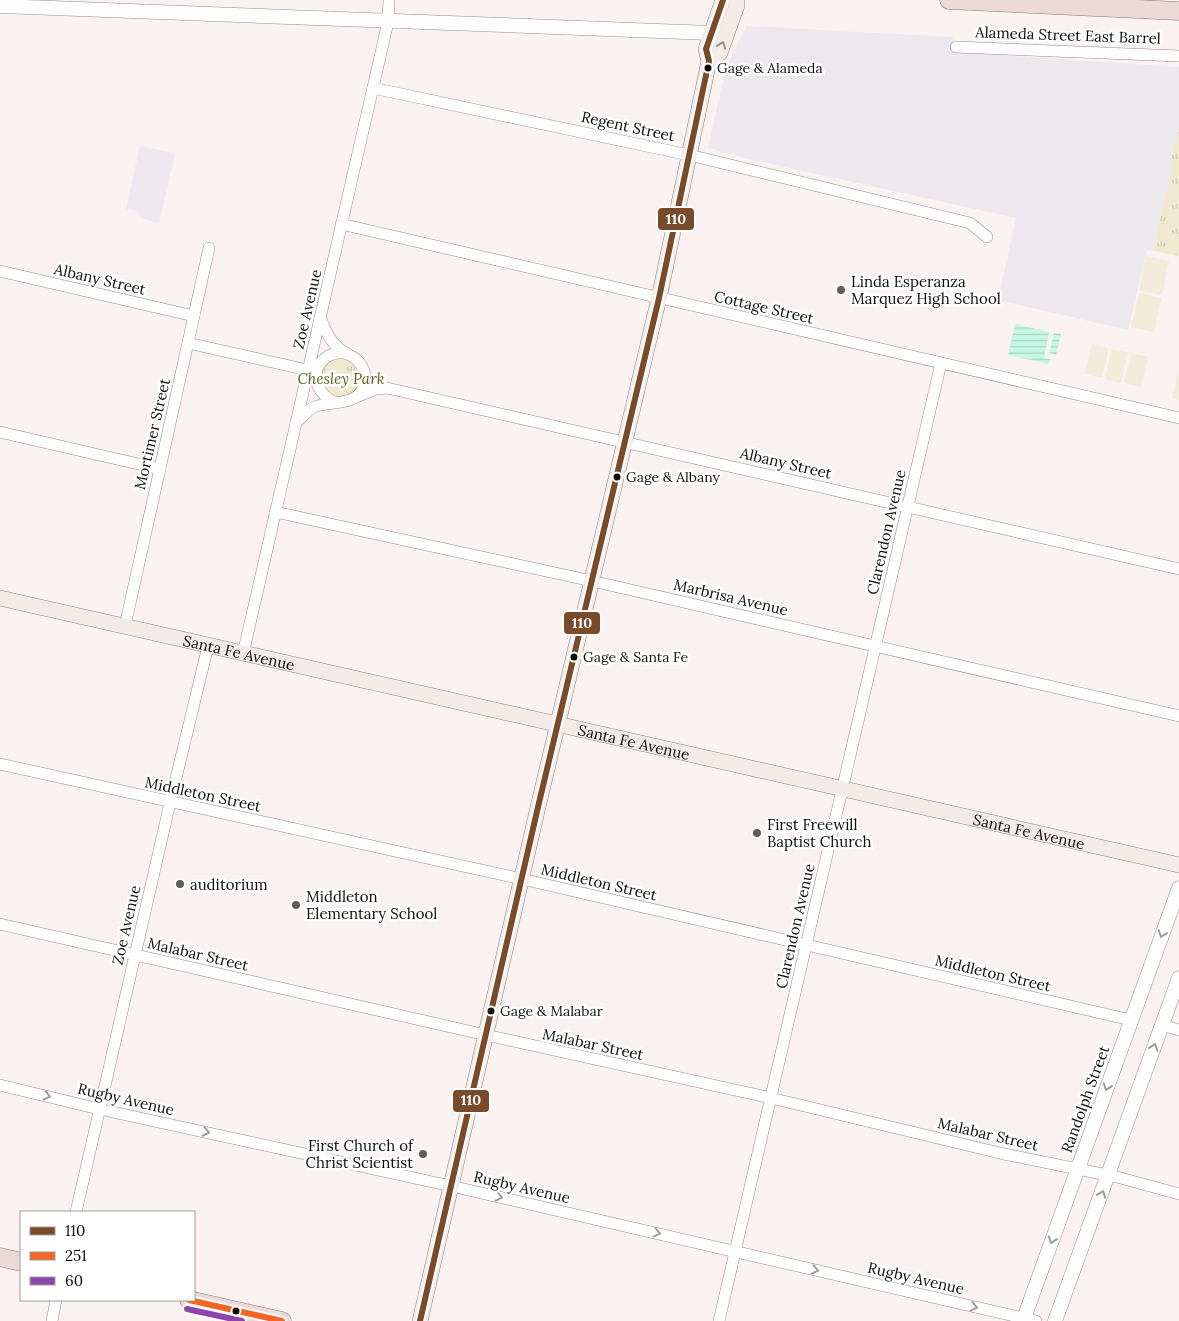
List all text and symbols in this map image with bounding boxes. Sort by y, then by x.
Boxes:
street label: Alameda Street East Barrel [974,22,1161,48]
one-way arrow [717,41,727,50]
place label: Gage & Alameda [717,59,823,77]
marker: Gage & Alameda [703,63,713,73]
street label: Regent Street [580,107,677,145]
line badge: 110 [657,207,695,231]
text: 110 [666,210,686,228]
street label: Albany Street [51,259,148,299]
street label: Zoe Avenue [289,267,325,351]
place label: Linda Esperanza Marquez High School [851,272,1001,308]
marker: Linda Esperanza Marquez High School [835,284,847,296]
street label: Cottage Street [712,286,816,328]
park label: Chesley Park [298,369,385,388]
street label: Mortimer Street [130,376,174,491]
street label: Albany Street [737,443,834,483]
place label: Gage & Albany [626,468,721,486]
street label: Clarendon Avenue [862,468,910,596]
marker: Gage & Albany [612,472,622,482]
street label: Marbrisa Avenue [672,575,790,619]
line badge: 110 [563,611,601,635]
text: 110 [572,614,592,632]
street label: Santa Fe Avenue [181,630,297,674]
place label: Gage & Santa Fe [583,648,689,666]
marker: Gage & Santa Fe [569,652,579,662]
street label: Santa Fe Avenue [576,720,692,763]
street label: Middleton Street [143,772,263,816]
street label: Santa Fe Avenue [971,809,1087,853]
place label: First Freewill Baptist Church [767,815,872,851]
marker: First Freewill Baptist Church [751,827,763,839]
street label: Middleton Street [539,859,659,905]
street label: Clarendon Avenue [771,862,819,990]
place label: auditorium [190,875,268,894]
marker: auditorium [174,878,186,890]
street label: Zoe Avenue [108,883,144,967]
place label: Middleton Elementary School [306,887,437,923]
marker: Middleton Elementary School [290,899,302,911]
one-way arrow [1158,930,1168,938]
street label: Malabar Street [146,933,250,975]
street label: Middleton Street [933,950,1053,996]
place label: Gage & Malabar [500,1002,603,1020]
marker: Gage & Malabar [486,1006,496,1016]
street label: Malabar Street [541,1024,645,1064]
street label: Randolph Street [1057,1043,1113,1155]
one-way arrow [1148,1043,1158,1052]
street label: Rugby Avenue [76,1079,176,1119]
one-way arrow [1103,1082,1113,1091]
line badge: 110 [452,1089,490,1113]
one-way arrow [43,1090,52,1101]
text: 110 [461,1091,481,1109]
street label: Malabar Street [936,1113,1040,1155]
one-way arrow [201,1126,210,1137]
place label: First Church of Christ Scientist [306,1136,414,1172]
marker: First Church of Christ Scientist [417,1148,429,1160]
street label: Rugby Avenue [472,1167,572,1207]
one-way arrow [1096,1190,1106,1199]
one-way arrow [494,1191,503,1202]
legend [20,1211,195,1301]
text: 110 [65,1221,85,1240]
one-way arrow [653,1227,661,1238]
one-way arrow [1048,1235,1058,1244]
text: 251 [65,1246,87,1265]
street label: Rugby Avenue [866,1258,966,1298]
one-way arrow [811,1264,820,1275]
text: 60 [65,1271,83,1290]
one-way arrow [969,1301,978,1312]
unlabelled marker [231,1306,241,1316]

